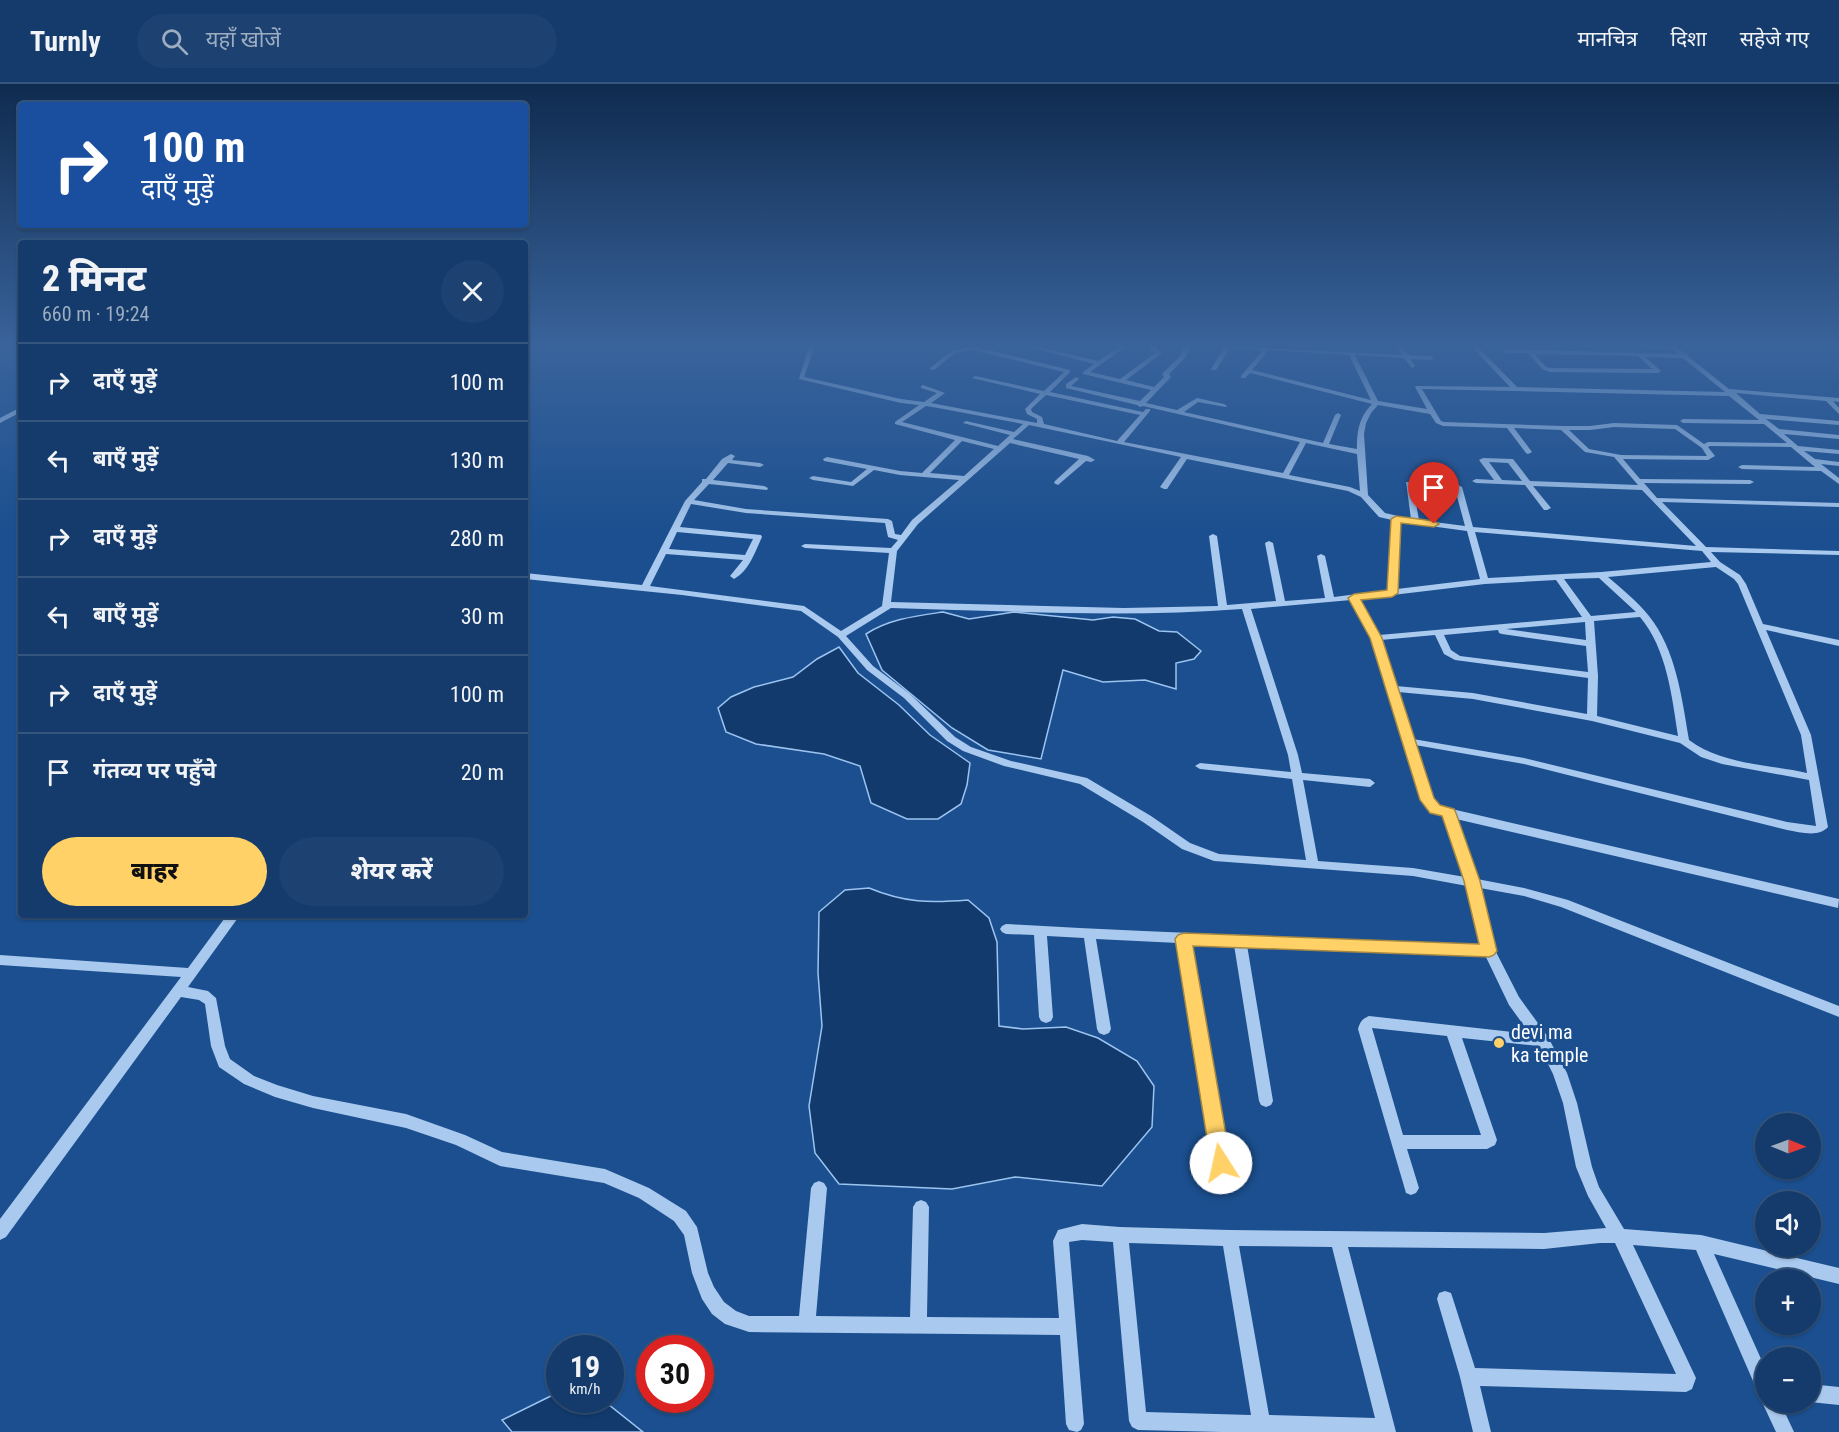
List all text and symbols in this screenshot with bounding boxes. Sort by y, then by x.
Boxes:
search box [137,14,557,68]
text: Turnly [30,25,101,58]
icon: search [158,25,191,58]
text: यहाँ खोजें [206,27,281,52]
text: मानचित्र [1577,27,1638,51]
text: दिशा [1671,27,1707,51]
text: सहेजे गए [1740,27,1809,51]
text: 100 m [141,123,246,172]
icon: right [42,126,120,204]
text: दाएँ मुड़ें [141,173,214,205]
text: 2 मिनट [42,258,146,300]
button: close [441,260,504,323]
text: 660 m · 19:24 [42,302,149,326]
icon: right [42,366,75,399]
text: दाएँ मुड़ें [93,368,157,393]
text: 100 m [450,370,504,395]
icon: left [42,444,75,477]
text: बाएँ मुड़ें [93,446,158,471]
text: 130 m [450,448,504,473]
pin [1408,462,1459,524]
icon: arrive [1417,471,1450,504]
icon: right [42,522,75,555]
text: दाएँ मुड़ें [93,524,157,549]
text: 280 m [450,526,504,551]
icon: left [42,600,75,633]
text: बाएँ मुड़ें [93,602,158,627]
text: 30 m [461,604,504,629]
icon: right [42,678,75,711]
text: दाएँ मुड़ें [93,680,157,705]
text: 100 m [450,682,504,707]
icon: arrive [42,756,75,789]
text: गंतव्य पर पहुँचे [93,758,216,783]
text: 20 m [461,760,504,785]
button: बाहर [42,837,267,906]
button: शेयर करें [279,837,504,906]
place label: devi ma ka temple [1511,1020,1588,1067]
marker: devi ma ka temple [1492,1036,1506,1050]
north arrow [1755,1113,1821,1179]
map controls [1755,1113,1821,1413]
position arrow [1189,1131,1253,1195]
button: sound [1755,1191,1821,1257]
button: + [1755,1269,1821,1335]
speed limit sign: 30 [636,1335,714,1413]
button: − [1755,1347,1821,1413]
text: 19 [570,1349,600,1384]
text: km/h [570,1380,600,1398]

